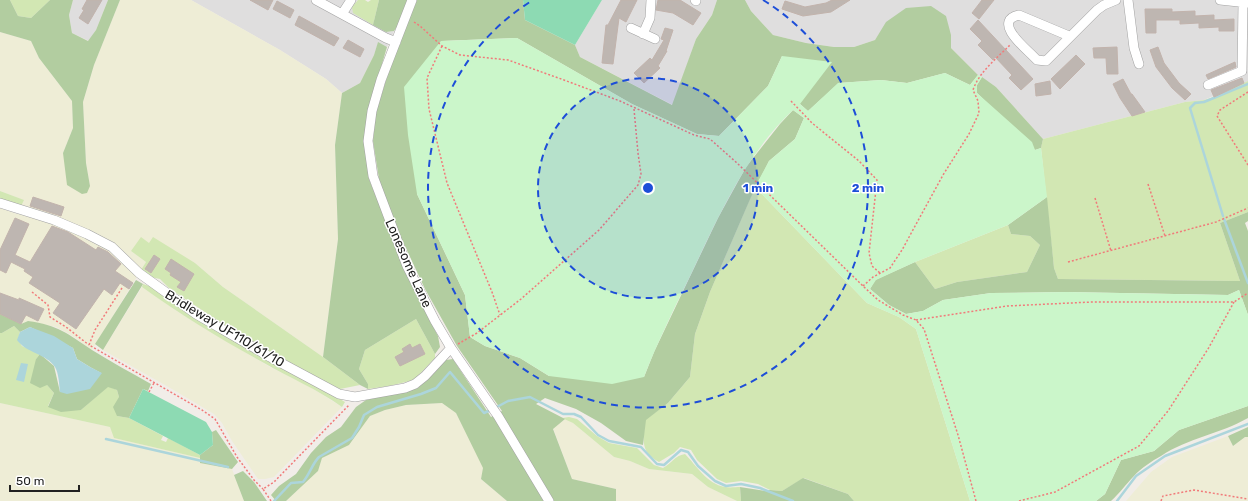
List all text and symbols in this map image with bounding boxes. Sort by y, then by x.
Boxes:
centre of rings [641,181,655,195]
text: 1 min [743,181,774,195]
text: 2 min [852,181,885,195]
street label: Lonesome Lane [382,216,435,310]
street label: Bridleway UF110/61/10 [162,287,287,370]
scale bar [10,467,79,493]
text: 50 m [16,474,44,488]

